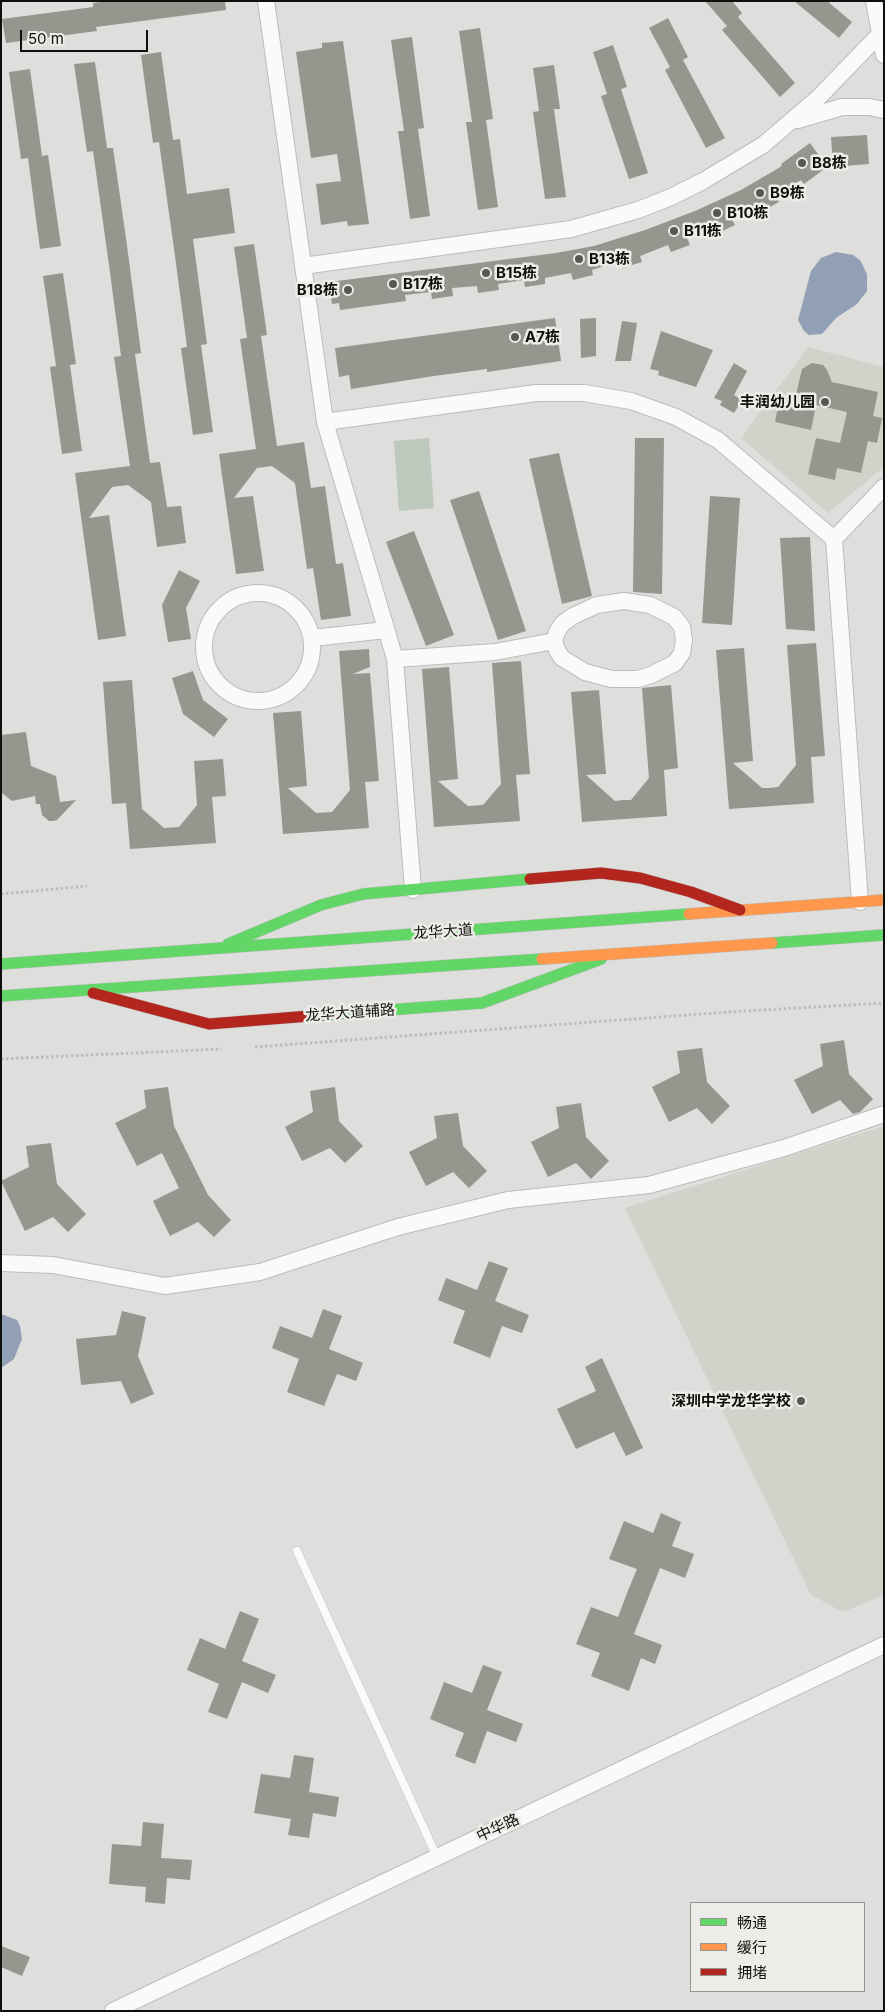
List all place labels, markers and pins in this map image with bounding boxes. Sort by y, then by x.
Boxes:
place label: B8栋 [812,154,847,172]
marker: B8栋 [796,157,808,169]
place label: B9栋 [770,184,805,202]
marker: B9栋 [754,187,766,199]
place label: B10栋 [727,204,769,222]
marker: B10栋 [711,207,723,219]
place label: B11栋 [684,222,722,240]
marker: B11栋 [668,225,680,237]
place label: B13栋 [589,250,630,268]
marker: B13栋 [573,253,585,265]
place label: B15栋 [496,264,537,282]
marker: B15栋 [480,267,492,279]
place label: B17栋 [403,275,443,293]
marker: B17栋 [387,278,399,290]
place label: B18栋 [297,281,338,299]
marker: B18栋 [342,284,354,296]
place label: A7栋 [525,328,560,346]
marker: A7栋 [509,331,521,343]
place label: 丰润幼儿园 [740,393,815,411]
marker: 丰润幼儿园 [819,396,831,408]
place label: 深圳中学龙华学校 [671,1392,791,1410]
marker: 深圳中学龙华学校 [795,1395,807,1407]

